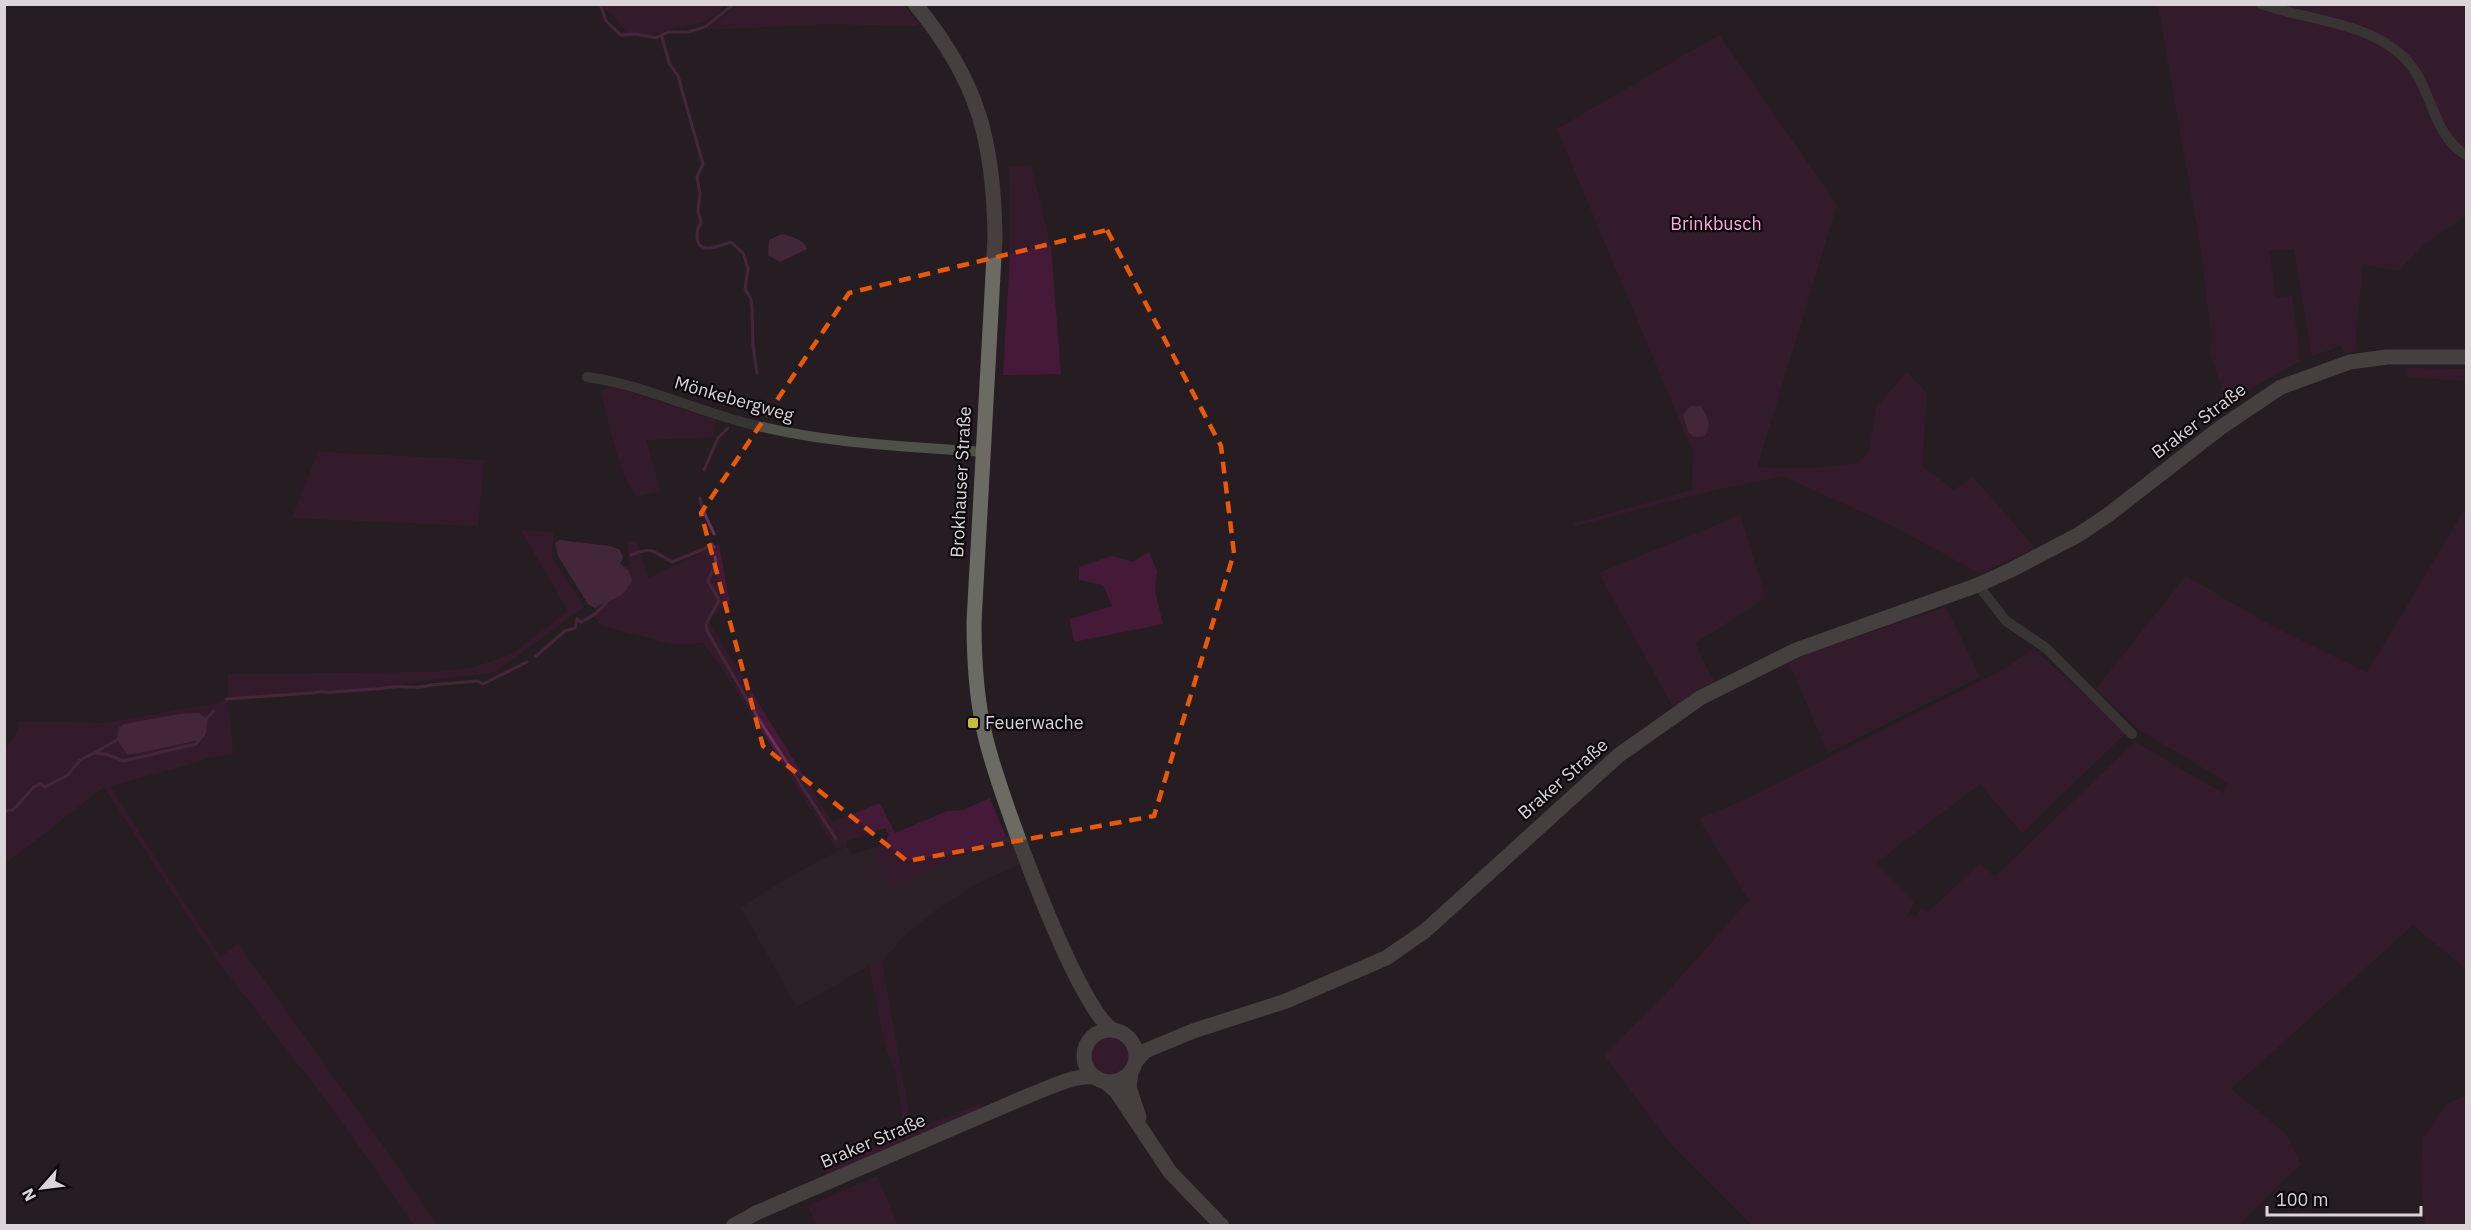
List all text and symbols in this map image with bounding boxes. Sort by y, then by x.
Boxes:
park label: Brinkbusch [1670,212,1762,235]
street label: Mönkebergweg [672,370,797,427]
street label: Braker Straße [2147,378,2250,464]
street label: Brokhauser Straße [945,406,976,558]
place label: Feuerwache [985,711,1084,734]
marker: Feuerwache [966,716,980,730]
street label: Braker Straße [1513,733,1613,824]
street label: Braker Straße [817,1108,929,1173]
north arrow [12,1158,72,1218]
scale bar [2267,1179,2422,1217]
text: N [17,1185,40,1205]
text: 100 m [2276,1188,2328,1211]

